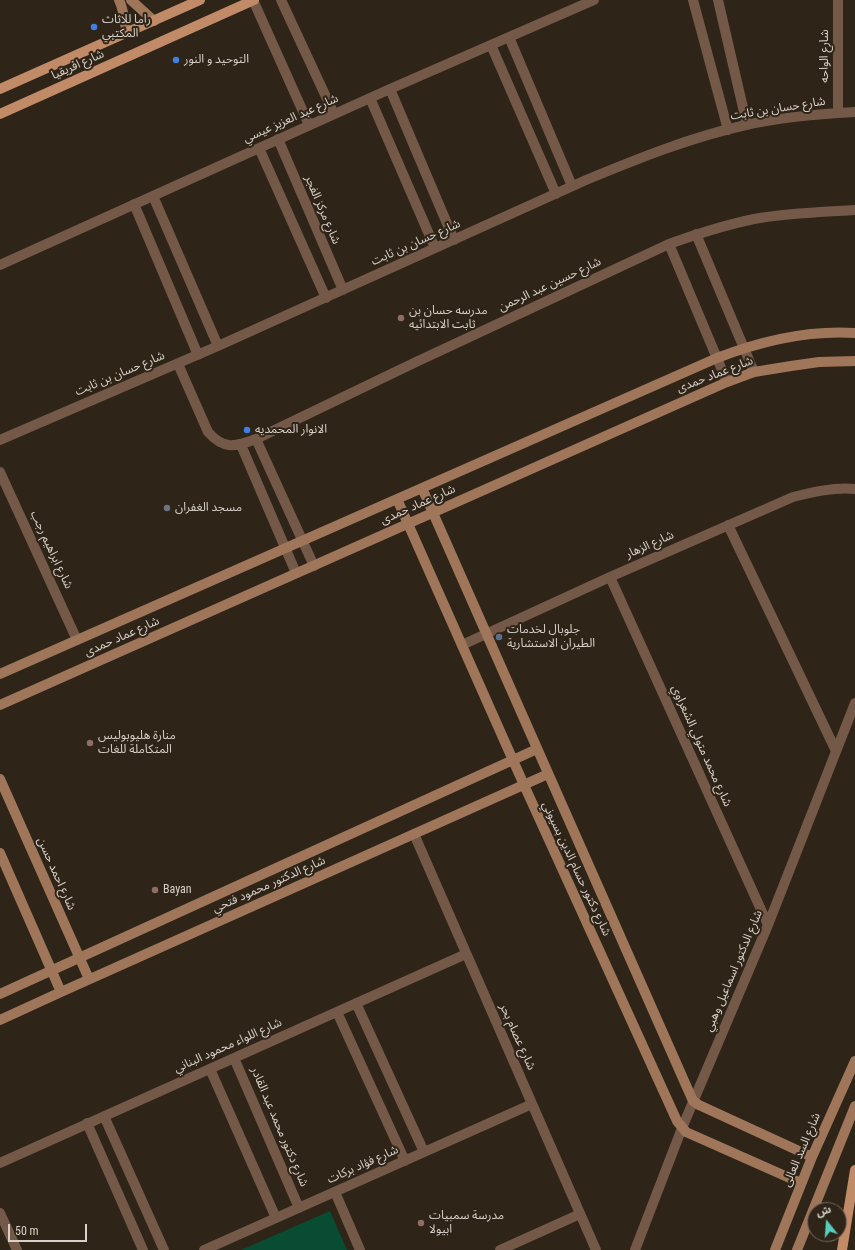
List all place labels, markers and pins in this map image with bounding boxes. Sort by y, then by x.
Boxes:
place label: راما للاثاث المكتبي [102,13,151,41]
marker: راما للاثاث المكتبي [89,22,99,32]
place label: التوحيد و النور [184,53,249,67]
marker: التوحيد و النور [171,55,181,65]
place label: مدرسه حسان بن ثابت الابتدائيه [409,304,487,332]
marker: مدرسه حسان بن ثابت الابتدائيه [396,313,406,323]
place label: الانوار المحمديه [255,423,327,437]
marker: الانوار المحمديه [242,425,252,435]
place label: مسجد الغفران [175,501,242,515]
marker: مسجد الغفران [162,503,172,513]
place label: جلوبال لخدمات الطيران الاستشارية [507,623,595,651]
marker: جلوبال لخدمات الطيران الاستشارية [494,632,504,642]
place label: منارة هليوبوليس المتكاملة للغات [98,729,176,757]
marker: منارة هليوبوليس المتكاملة للغات [85,738,95,748]
place label: Bayan [163,883,192,897]
marker: Bayan [150,885,160,895]
place label: مدرسة سمبيات ابيولا [429,1209,504,1237]
marker: مدرسة سمبيات ابيولا [416,1218,426,1228]

